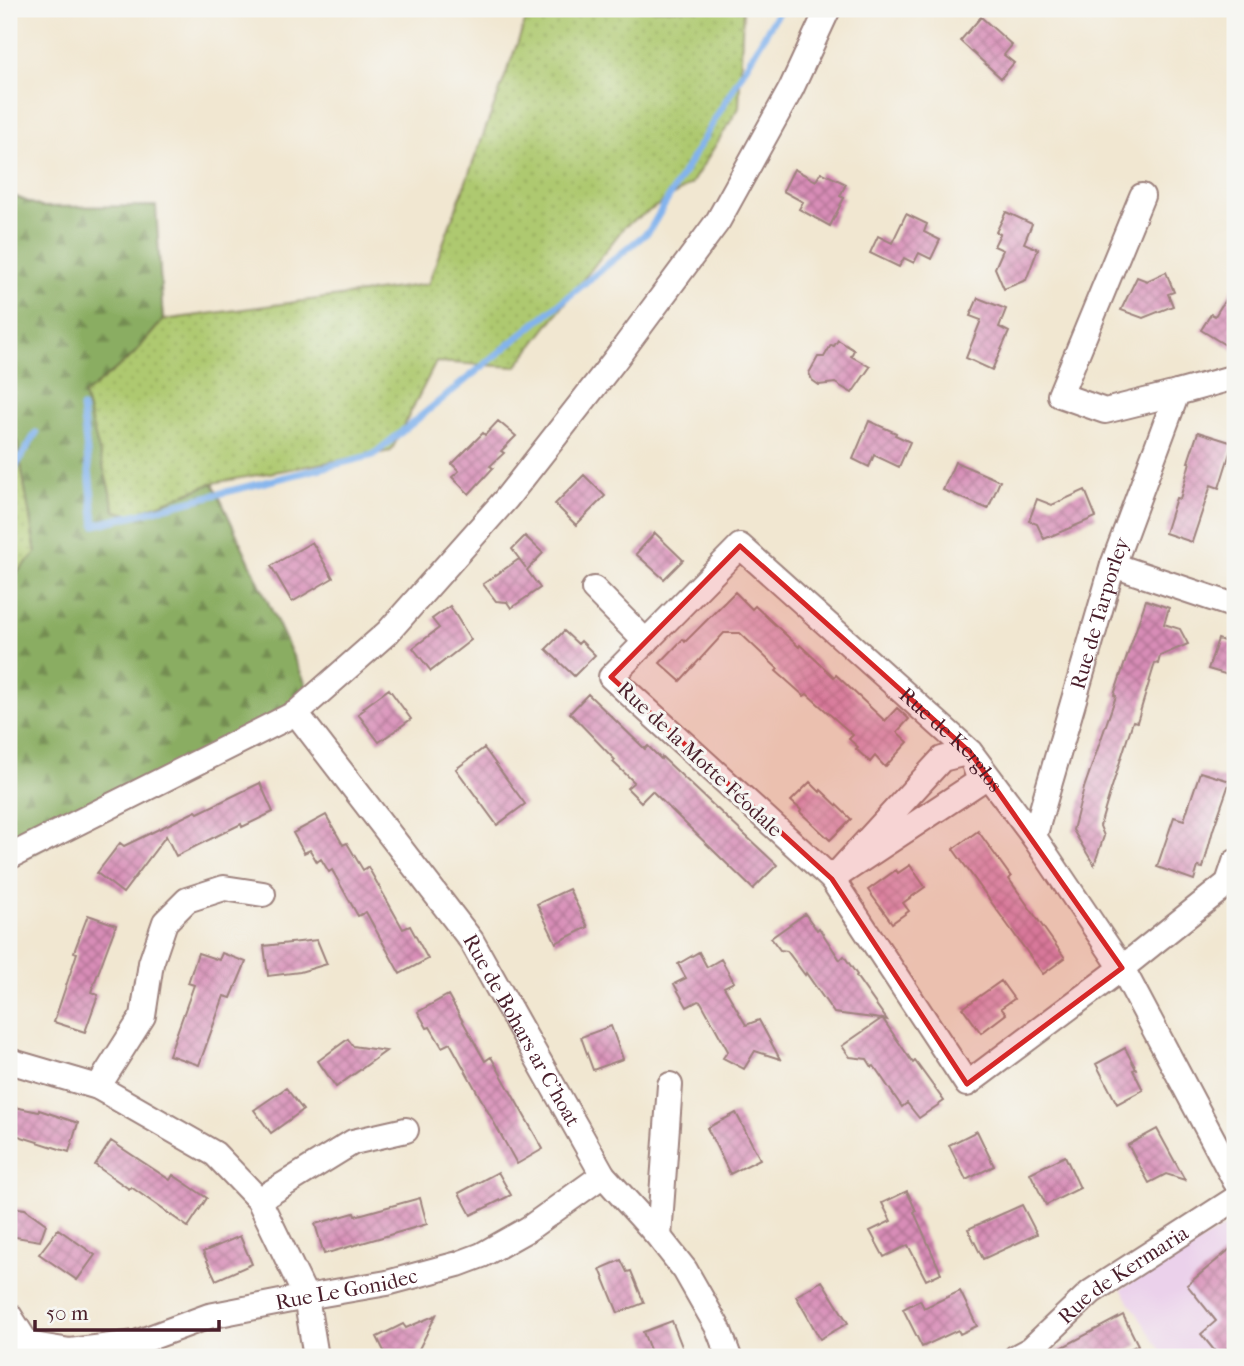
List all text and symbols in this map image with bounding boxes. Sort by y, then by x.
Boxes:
street label: Rue de Tarporley [1066,533,1134,692]
street label: Rue de la Motte Féodale [613,676,787,842]
street label: Rue de Kerglos [894,682,1008,797]
street label: Rue de Bohars ar C'hoat [458,930,585,1131]
street label: Rue de Kermaria [1053,1220,1193,1329]
street label: Rue Le Gonidec [273,1263,420,1315]
scale bar [35,1289,219,1333]
text: 50 m [46,1301,89,1325]

